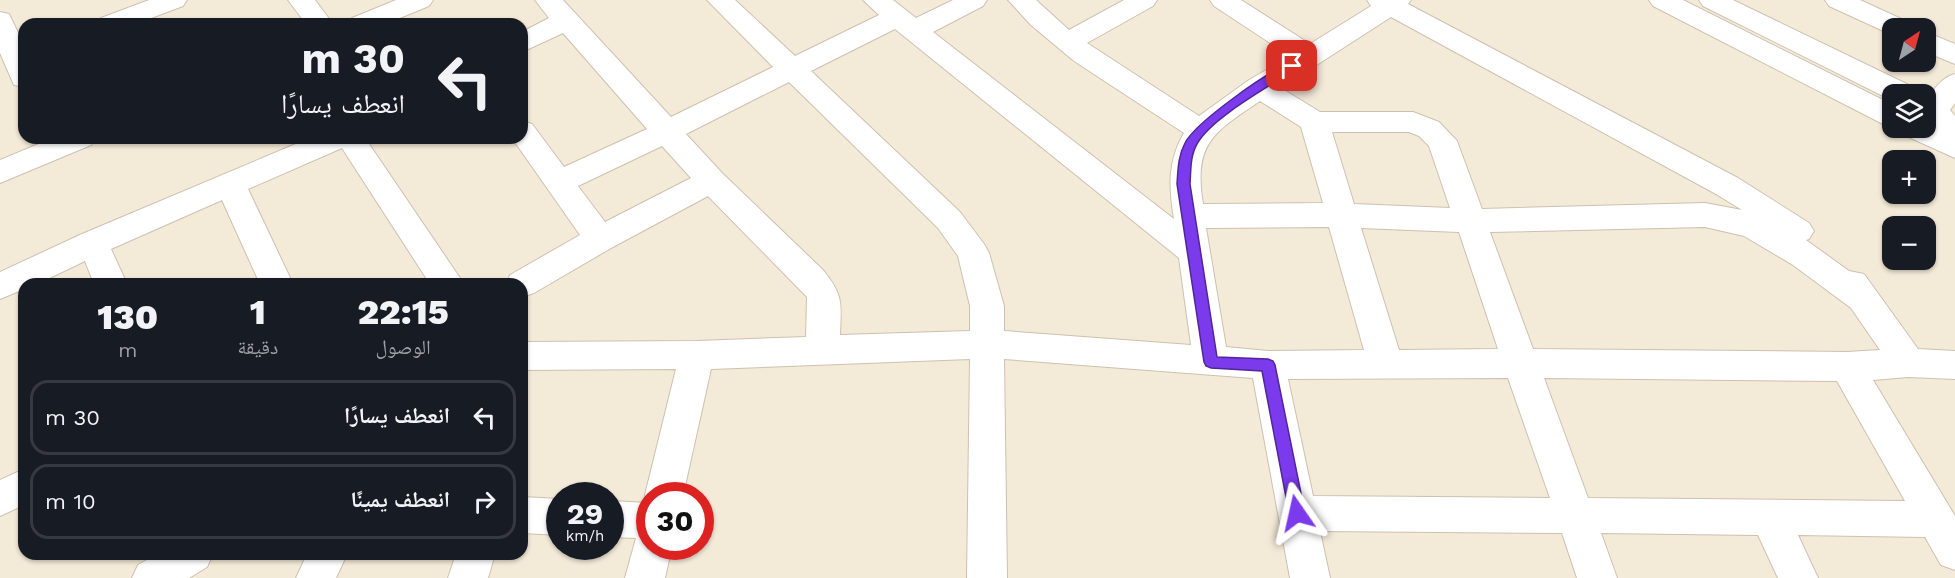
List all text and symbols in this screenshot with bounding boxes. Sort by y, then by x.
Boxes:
north arrow [1882,18,1936,72]
map controls [1882,18,1936,270]
text: 30 m [301,34,405,83]
pin [1266,40,1317,91]
icon: left [426,42,504,120]
icon: arrive [1275,49,1308,82]
button: layers [1882,84,1936,138]
text: انعطف يسارًا [281,88,405,120]
button: + [1882,150,1936,204]
button: − [1882,216,1936,270]
text: 1 [250,291,266,333]
text: 22:15 [357,291,449,333]
text: 130 [97,296,158,338]
text: دقيقة [238,335,278,359]
text: الوصول [375,335,431,359]
text: m [118,338,137,362]
icon: left [468,401,501,434]
text: انعطف يسارًا [344,403,450,428]
text: 30 m [45,405,100,430]
position arrow [1265,481,1329,545]
speed limit sign: 30 [636,482,714,560]
icon: right [468,485,501,518]
text: انعطف يمينًا [350,487,450,512]
text: 10 m [45,489,96,514]
text: 29 [567,496,603,531]
text: km/h [566,527,604,545]

